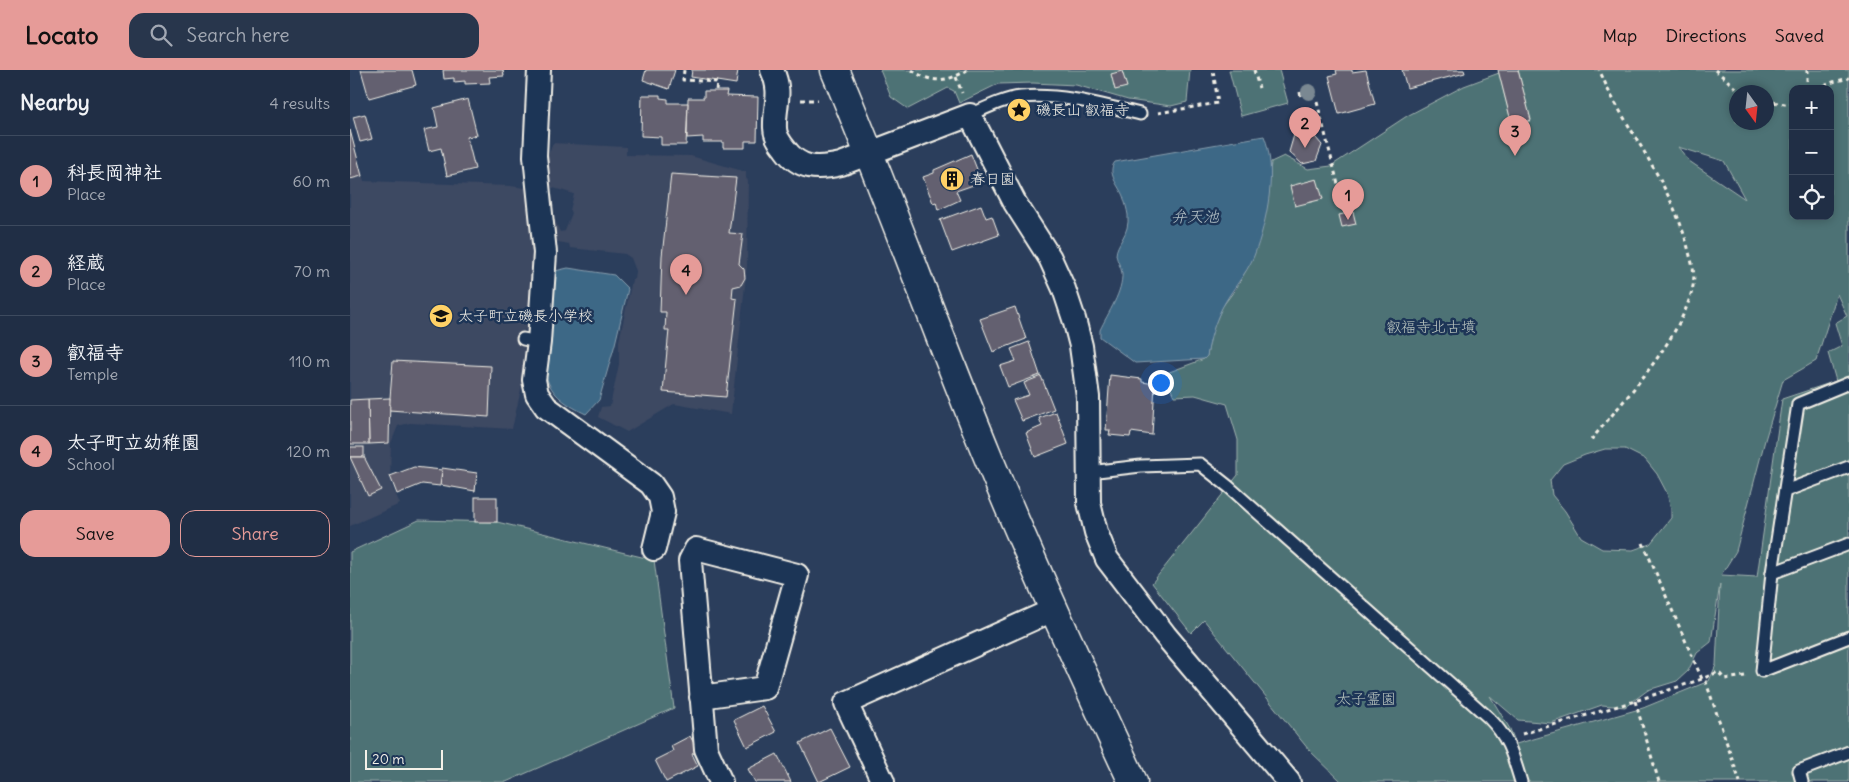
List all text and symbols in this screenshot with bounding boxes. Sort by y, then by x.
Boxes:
search box [129,13,479,58]
text: Locato [25,20,99,50]
icon: search [147,21,175,49]
text: Search here [187,23,290,47]
text: Map [1602,24,1637,47]
text: Directions [1665,24,1747,47]
text: Saved [1775,24,1824,47]
north arrow [1729,85,1774,130]
map controls [1789,85,1834,220]
button: + [1789,85,1834,130]
text: Nearby [20,89,90,116]
text: 4 results [269,93,330,113]
place icon: 磯長山 叡福寺 [1006,97,1032,123]
place label: 磯長山 叡福寺 [1036,100,1130,119]
pin: 2 [1289,107,1321,148]
pin: 3 [1499,115,1531,156]
button: − [1789,130,1834,175]
text: 科長岡神社 [67,160,162,184]
building icon: 春日園 [939,166,965,192]
place label: 春日園 [970,169,1015,188]
text: 1 [33,171,39,191]
text: 60 m [292,171,330,191]
button: locate [1789,175,1834,220]
pin: 1 [1332,179,1364,220]
text: Place [67,184,106,204]
water label: 弁天池 [1171,206,1220,226]
text: 経蔵 [67,250,105,274]
pin: 4 [670,254,702,295]
text: 2 [32,261,40,281]
text: 70 m [294,261,330,281]
text: Place [67,274,106,294]
school or university icon: 太子町立磯長小学校 [428,303,454,329]
place label: 太子町立磯長小学校 [458,306,593,325]
park label: 叡福寺北古墳 [1386,317,1476,336]
text: 叡福寺 [67,340,124,364]
text: 3 [31,351,41,371]
text: 110 m [289,351,330,371]
text: Temple [67,364,118,384]
your location [1148,370,1174,396]
text: 太子町立幼稚園 [67,430,200,454]
text: 4 [31,441,41,461]
text: 120 m [287,441,330,461]
text: School [67,454,115,474]
button: Save [20,510,170,557]
button: Share [180,510,330,557]
park label: 太子霊園 [1336,689,1396,708]
scale bar [365,747,442,770]
text: 20 m [372,750,405,768]

